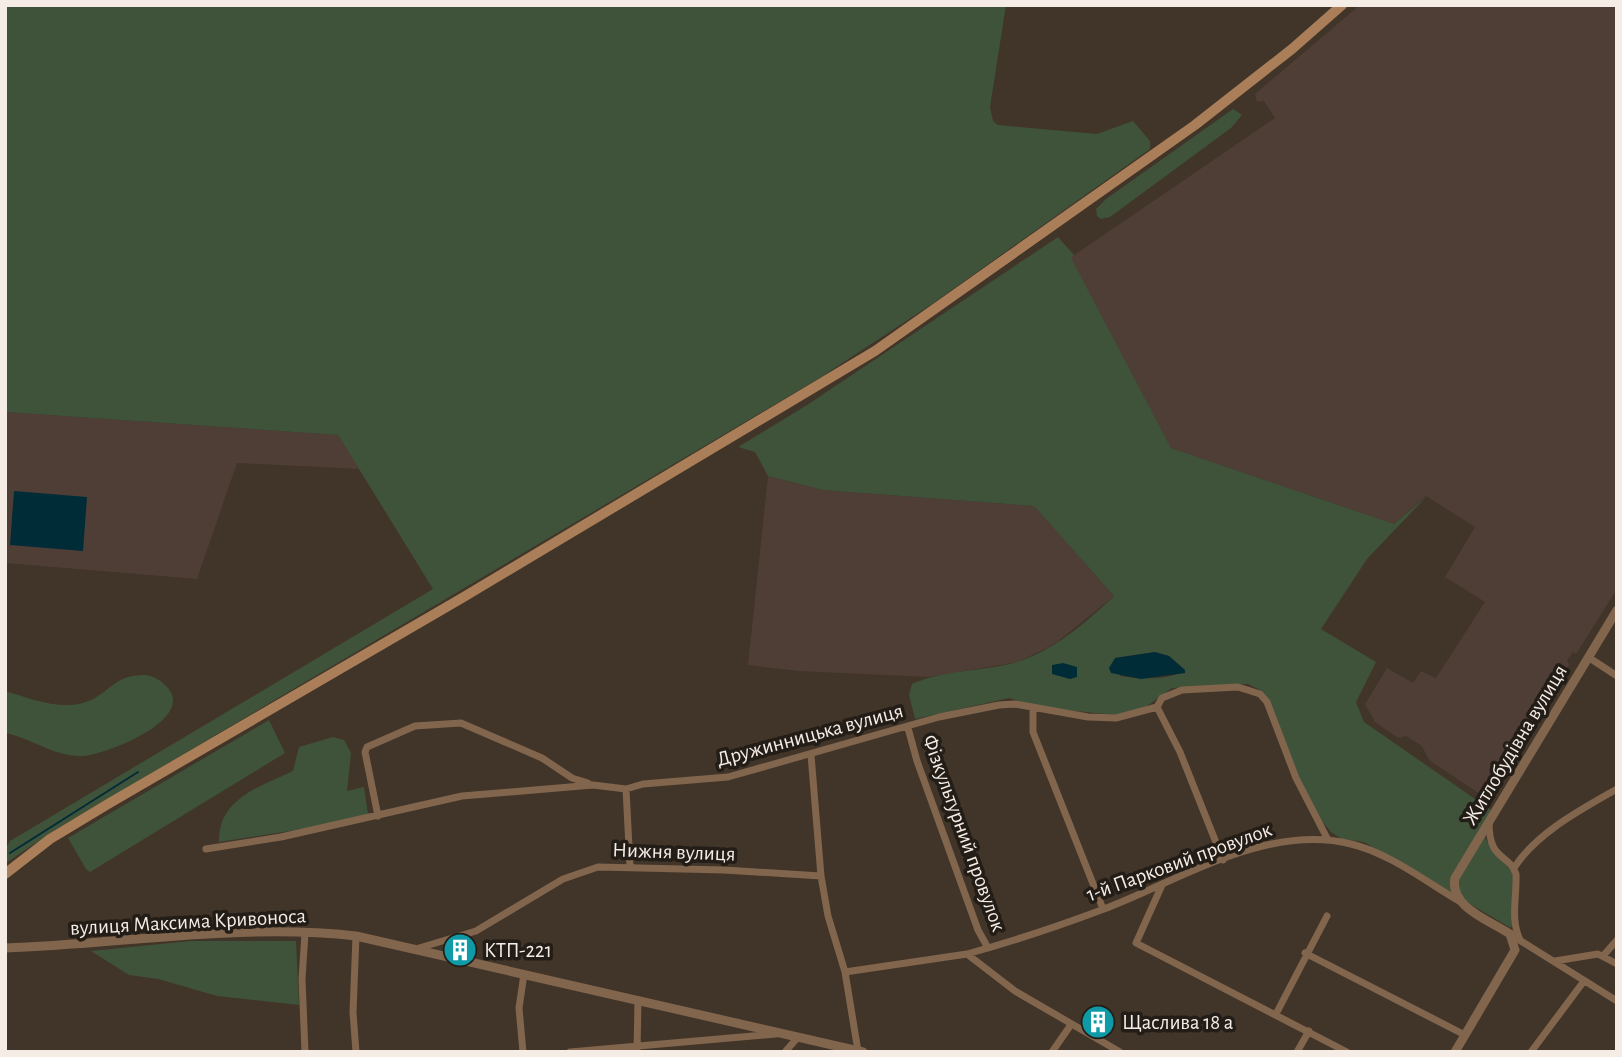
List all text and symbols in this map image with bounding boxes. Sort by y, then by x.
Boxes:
street label: Житлобудівна вулиця [1459,661,1571,829]
street label: Дружинницька вулиця [714,700,906,770]
street label: Фізкультурний провулок [919,732,1009,934]
street label: 1-й Парковий провулок [1084,819,1275,905]
street label: Нижня вулиця [612,839,736,865]
street label: вулиця Максима Кривоноса [69,905,307,939]
building icon: КТП-221 [441,931,479,969]
place label: КТП-221 [484,940,552,961]
building icon: Щаслива 18 а [1079,1003,1117,1041]
place label: Щаслива 18 а [1122,1012,1234,1033]

